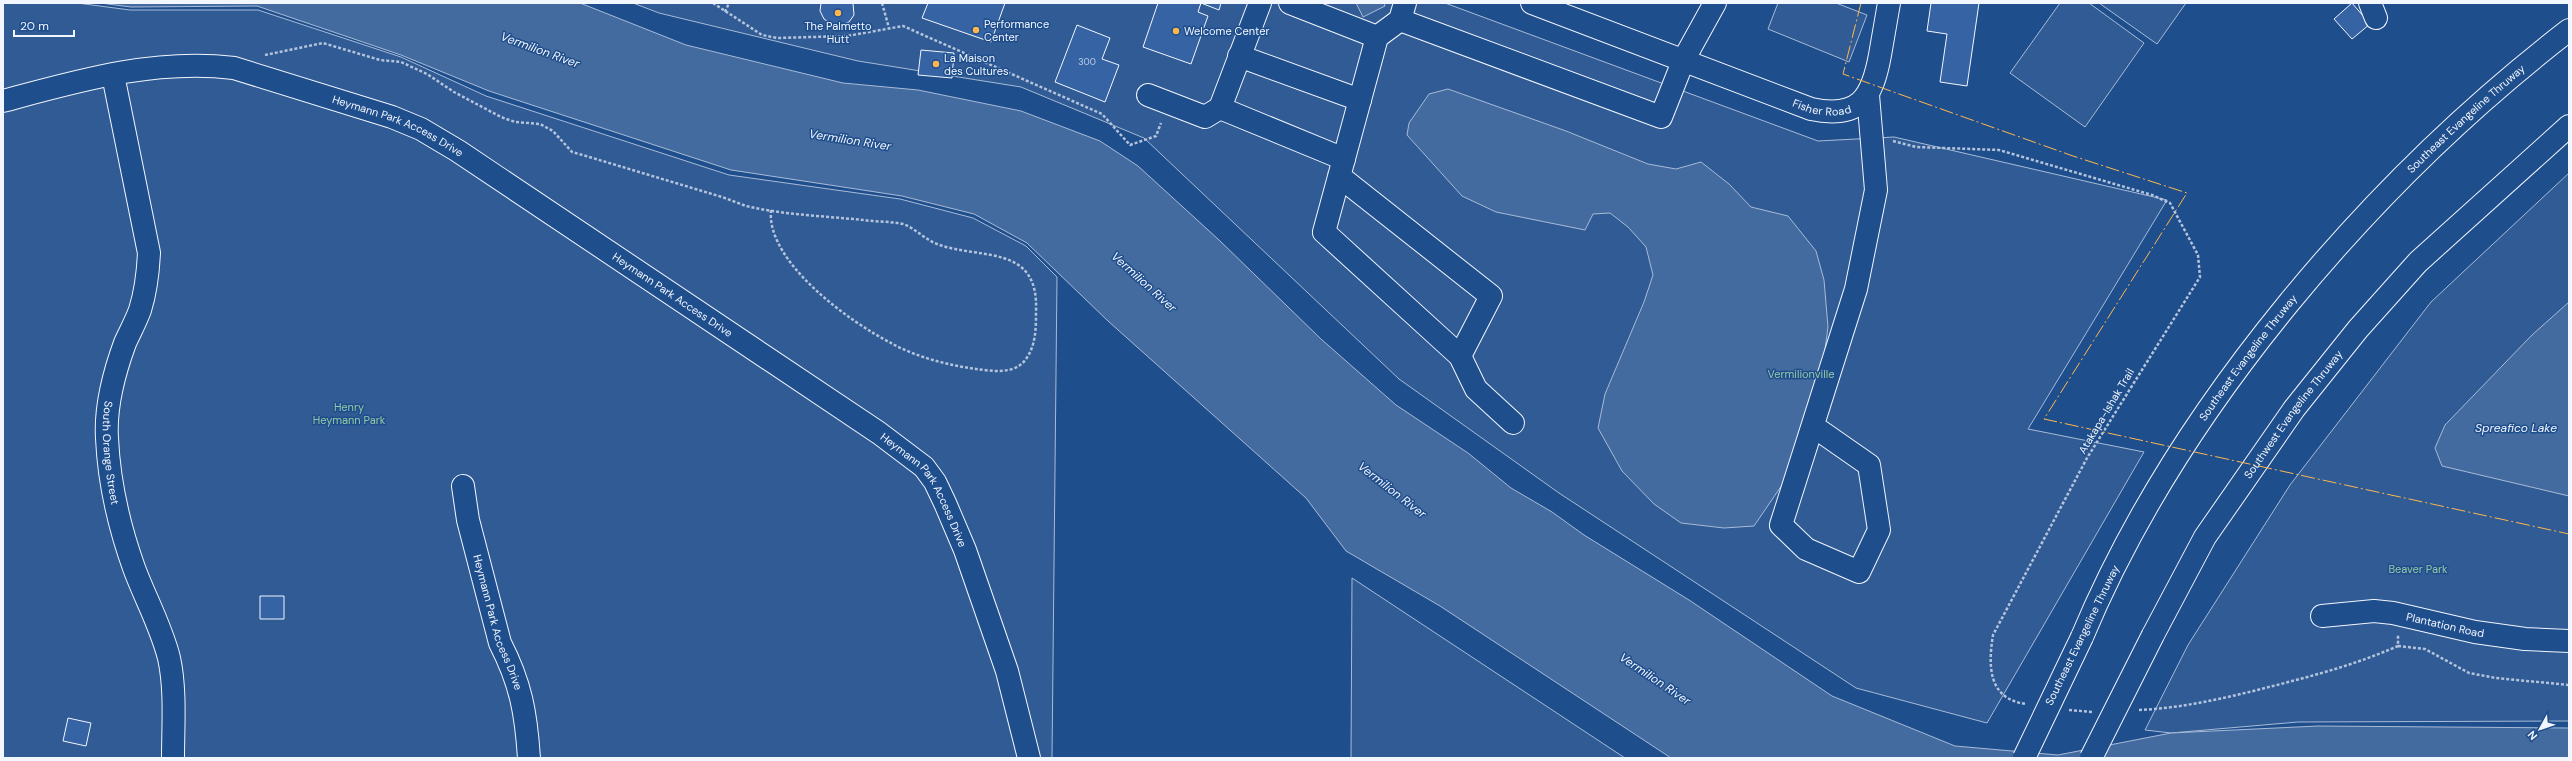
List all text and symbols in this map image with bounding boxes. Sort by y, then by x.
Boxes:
marker: The Palmetto Hutt [833,8,843,18]
scale bar [14,12,74,38]
place label: Performance Center [984,17,1049,44]
text: 20 m [20,18,49,34]
place label: The Palmetto Hutt [804,19,872,46]
place label: Welcome Center [1184,24,1270,38]
marker: Performance Center [971,25,981,35]
marker: Welcome Center [1171,26,1181,36]
water label: Vermilion River [498,28,582,72]
place label: La Maison des Cultures [944,51,1008,78]
house number: 300 [1078,56,1096,68]
marker: La Maison des Cultures [931,59,941,69]
street label: Southeast Evangeline Thruway [2404,61,2528,176]
street label: Heymann Park Access Drive [331,92,466,160]
street label: Fisher Road [1791,96,1853,119]
water label: Vermilion River [808,126,893,154]
water label: Vermilion River [1108,248,1181,316]
street label: Heymann Park Access Drive [610,249,735,340]
street label: Southeast Evangeline Thruway [2196,291,2300,423]
street label: Southwest Evangeline Thruway [2241,347,2345,481]
street label: Atakapa-Ishak Trail [2075,366,2137,456]
park label: Vermilionville [1768,367,1834,381]
street label: South Orange Street [100,400,123,506]
park label: Henry Heymann Park [313,400,386,427]
water label: Spreafico Lake [2475,420,2557,436]
street label: Heymann Park Access Drive [878,430,970,549]
water label: Vermilion River [1354,458,1430,522]
street label: Heymann Park Access Drive [470,553,526,692]
park label: Beaver Park [2388,562,2448,576]
street label: Southeast Evangeline Thruway [2042,563,2122,707]
street label: Plantation Road [2405,609,2485,640]
water label: Vermilion River [1616,649,1694,709]
north arrow [2520,709,2560,749]
text: N [2524,728,2540,743]

